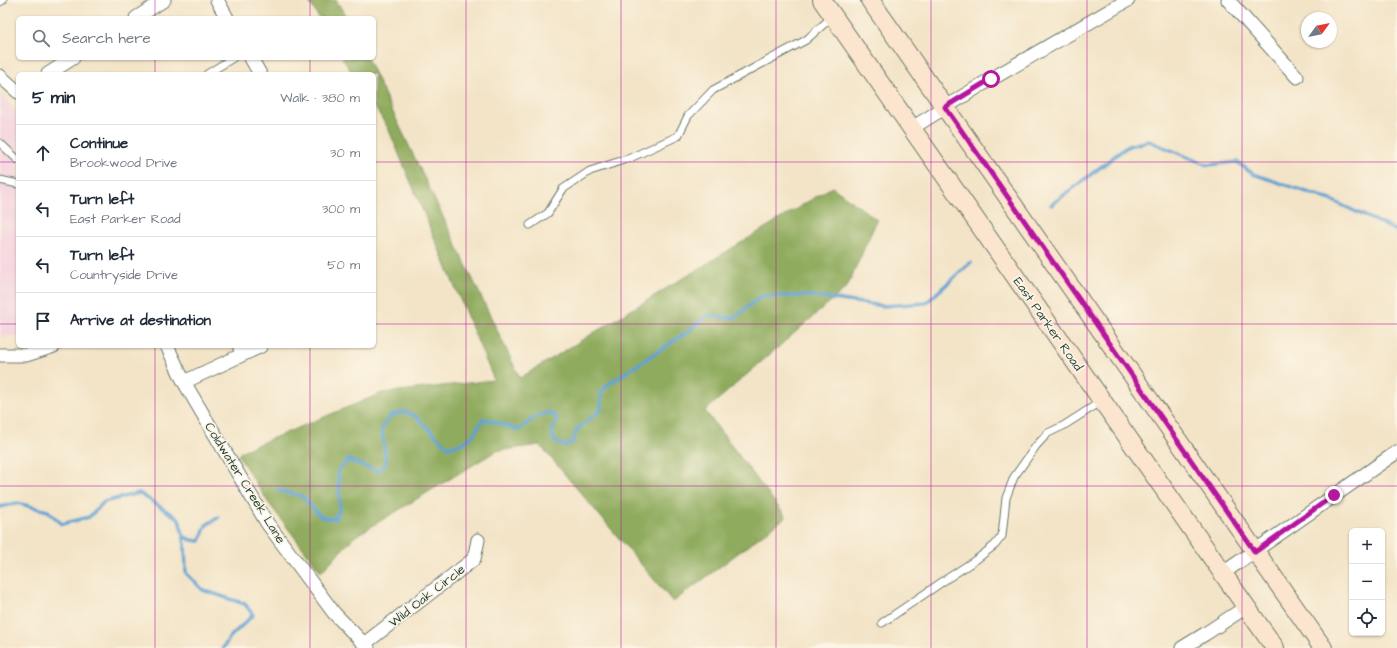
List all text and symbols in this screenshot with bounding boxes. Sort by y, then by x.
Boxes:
north arrow [1301,12,1337,48]
search box [16,16,376,60]
icon: search [30,27,52,49]
text: Search here [62,28,151,49]
route start [982,70,1000,88]
text: 5 min [32,86,75,110]
text: Walk · 380 m [280,89,360,107]
text: Continue [70,133,128,154]
icon: ahead [32,142,54,164]
text: 30 m [330,144,360,162]
text: Brookwood Drive [70,154,177,172]
text: Turn left [70,189,134,210]
icon: left [32,198,54,220]
text: 300 m [322,200,360,218]
text: East Parker Road [70,210,181,228]
text: Turn left [70,245,134,266]
icon: left [32,254,54,276]
text: 50 m [327,256,360,274]
text: Countryside Drive [70,266,178,284]
street label: East Parker Road [1009,274,1087,375]
icon: arrive [32,310,54,332]
text: Arrive at destination [70,310,211,331]
street label: Coldwater Creek Lane [200,419,290,547]
route end [1325,486,1343,504]
map controls [1349,528,1385,636]
button: + [1349,528,1385,564]
street label: Wild Oak Circle [385,561,469,631]
button: − [1349,564,1385,600]
button: locate [1349,600,1385,636]

